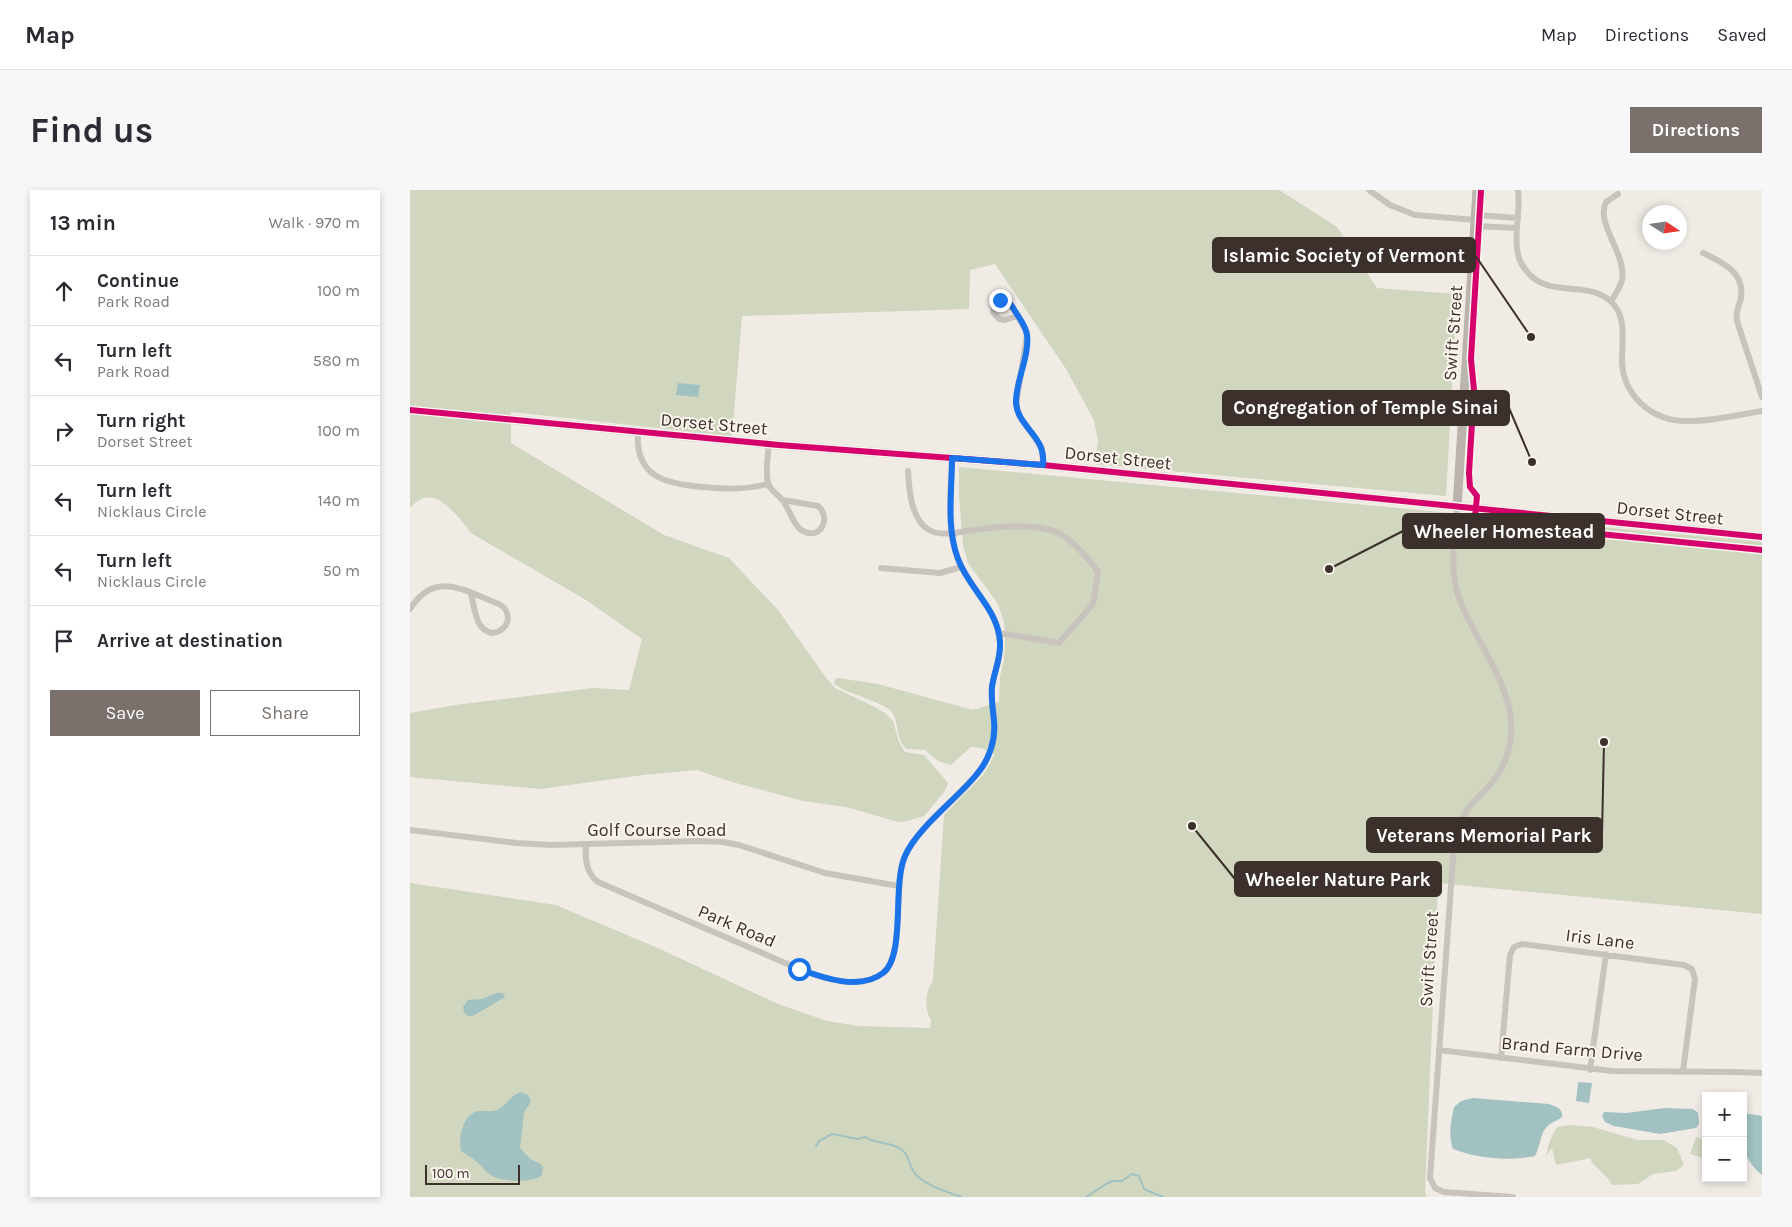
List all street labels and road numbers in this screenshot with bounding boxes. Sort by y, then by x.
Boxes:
street label: Swift Street [1439,284,1467,382]
street label: Dorset Street [660,408,769,440]
street label: Dorset Street [1063,441,1173,475]
street label: Dorset Street [1615,496,1725,530]
street label: Golf Course Road [587,819,727,841]
street label: Park Road [695,900,779,952]
street label: Swift Street [1415,910,1443,1008]
street label: Iris Lane [1564,924,1636,954]
street label: Brand Farm Drive [1500,1032,1644,1066]

